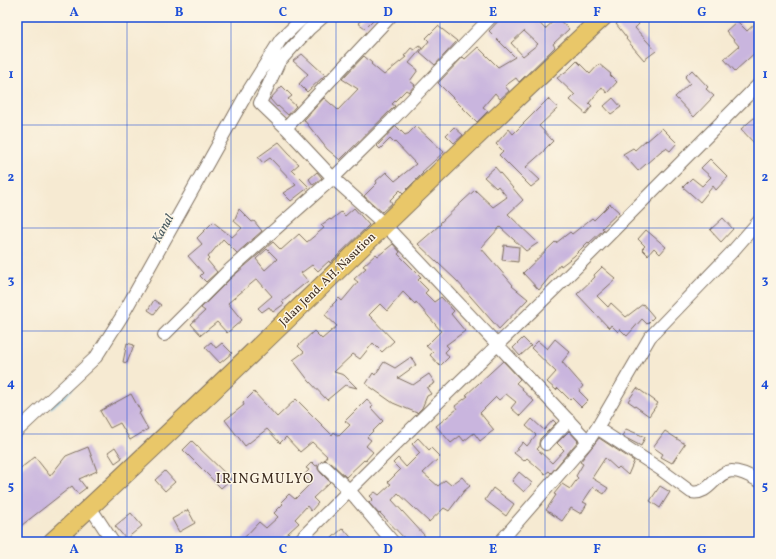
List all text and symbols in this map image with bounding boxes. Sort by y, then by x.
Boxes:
text: A [69,4,79,22]
text: B [175,4,184,22]
text: C [279,4,287,22]
text: D [383,4,393,22]
text: E [489,4,497,22]
text: F [593,4,601,22]
text: G [697,4,707,22]
text: 1 [8,66,14,84]
text: 1 [762,66,768,84]
text: 2 [8,169,15,187]
text: 2 [762,169,769,187]
water label: Kanal [149,211,179,247]
street label: Jalan Jend. AH. Nasution [276,229,380,330]
text: 3 [8,272,15,290]
text: 3 [762,272,769,290]
text: 4 [7,375,15,393]
text: 4 [761,375,769,393]
district label: IRINGMULYO [216,470,314,489]
text: 5 [8,478,14,496]
text: 5 [762,478,768,496]
text: A [69,541,79,559]
text: B [175,541,184,559]
text: C [279,541,287,559]
text: D [383,541,393,559]
text: E [489,541,497,559]
text: F [593,541,601,559]
text: G [697,541,707,559]

